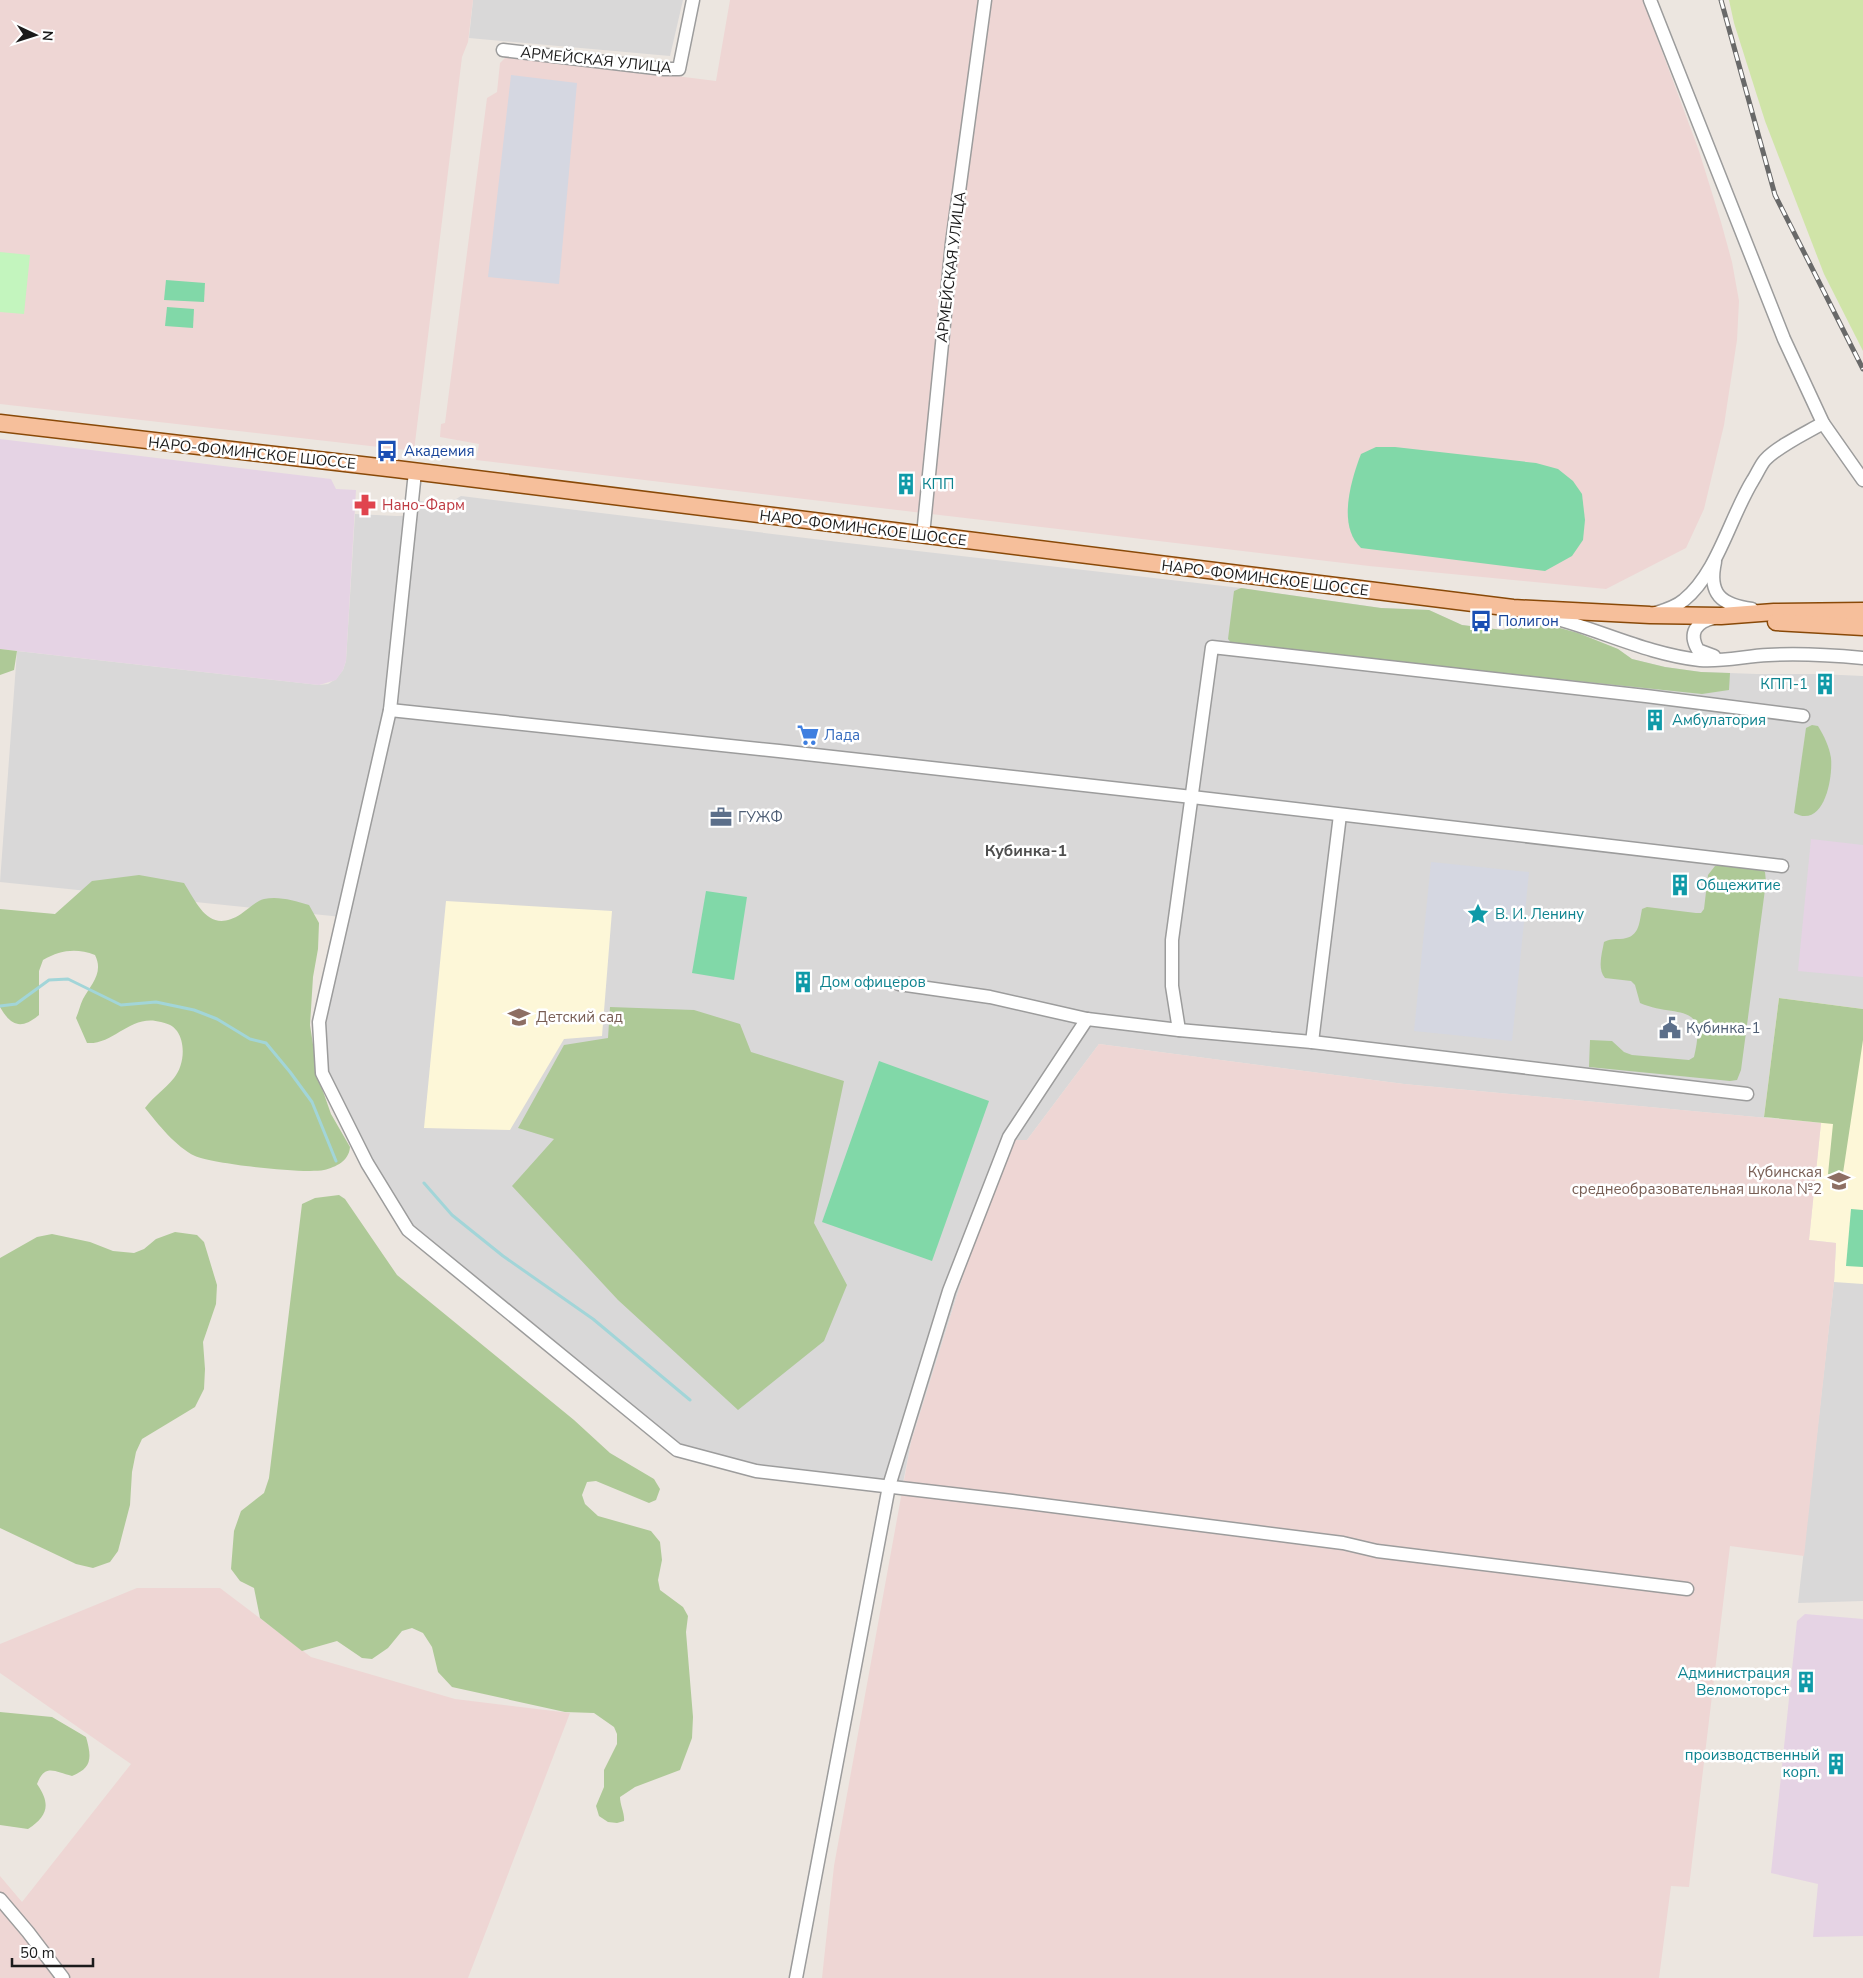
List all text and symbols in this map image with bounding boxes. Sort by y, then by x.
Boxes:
north arrow [10,10,60,60]
text: N [38,30,57,42]
street label: АРМЕЙСКАЯ УЛИЦА [519,42,673,78]
street label: АРМЕЙСКАЯ УЛИЦА [932,190,970,344]
street label: НАРО-ФОМИНСКОЕ ШОССЕ [147,432,357,474]
bus stop icon: Академия [374,438,400,464]
place label: Академия [404,441,475,461]
building icon: КПП [893,471,919,497]
place label: КПП [922,474,954,494]
pharmacy icon: Нано-Фарм [352,492,378,518]
place label: Нано-Фарм [382,495,465,515]
street label: НАРО-ФОМИНСКОЕ ШОССЕ [758,505,968,551]
street label: НАРО-ФОМИНСКОЕ ШОССЕ [1160,555,1370,601]
bus stop icon: Полигон [1468,608,1494,634]
place label: Полигон [1498,611,1559,631]
building icon: КПП-1 [1812,671,1838,697]
place label: КПП-1 [1760,674,1808,694]
building icon: Амбулатория [1642,707,1668,733]
place label: Амбулатория [1672,710,1766,730]
supermarket icon: Лада [795,722,821,748]
place label: Лада [824,725,860,745]
office icon: ГУЖФ [708,804,734,830]
place label: ГУЖФ [738,807,783,827]
district label: Кубинка-1 [985,840,1067,862]
building icon: Общежитие [1667,872,1693,898]
place label: Общежитие [1696,875,1781,895]
place icon: В. И. Ленину [1465,901,1491,927]
place label: В. И. Ленину [1495,904,1584,924]
building icon: Дом офицеров [790,969,816,995]
place label: Дом офицеров [820,972,926,992]
school or university icon: Детский сад [506,1004,532,1030]
place label: Детский сад [536,1007,623,1027]
public building icon: Кубинка-1 [1657,1015,1683,1041]
place label: Кубинка-1 [1686,1018,1761,1038]
place label: Кубинская среднеобразовательная школа №2 [1572,1162,1822,1199]
school or university icon: Кубинская среднеобразовательная школа №2 [1826,1168,1852,1194]
place label: Администрация Веломоторс+ [1677,1663,1790,1700]
building icon: Администрация Веломоторс+ [1793,1669,1819,1695]
place label: производственный корп. [1685,1745,1820,1782]
building icon: производственный корп. [1823,1751,1849,1777]
scale bar [12,1936,94,1968]
text: 50 m [20,1943,55,1963]

